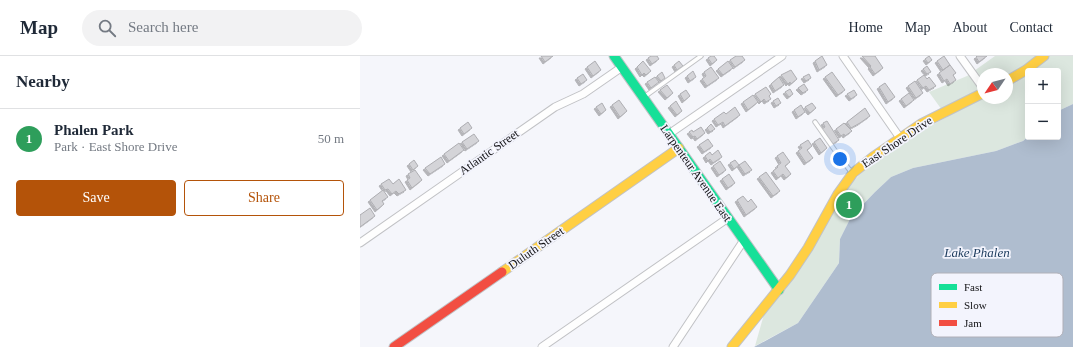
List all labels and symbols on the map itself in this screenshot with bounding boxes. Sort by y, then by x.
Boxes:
north arrow [977,68,1013,104]
street label: East Shore Drive [859,113,935,171]
street label: Larpenteur Avenue East [657,122,735,225]
street label: Atlantic Street [456,126,522,178]
your location [830,149,850,169]
pin: 1 [836,190,862,220]
street label: Duluth Street [506,223,567,272]
water label: Lake Phalen [943,245,1010,260]
legend [931,273,1063,337]
text: Fast [964,281,982,293]
text: Slow [964,299,987,311]
text: Jam [964,317,982,329]

